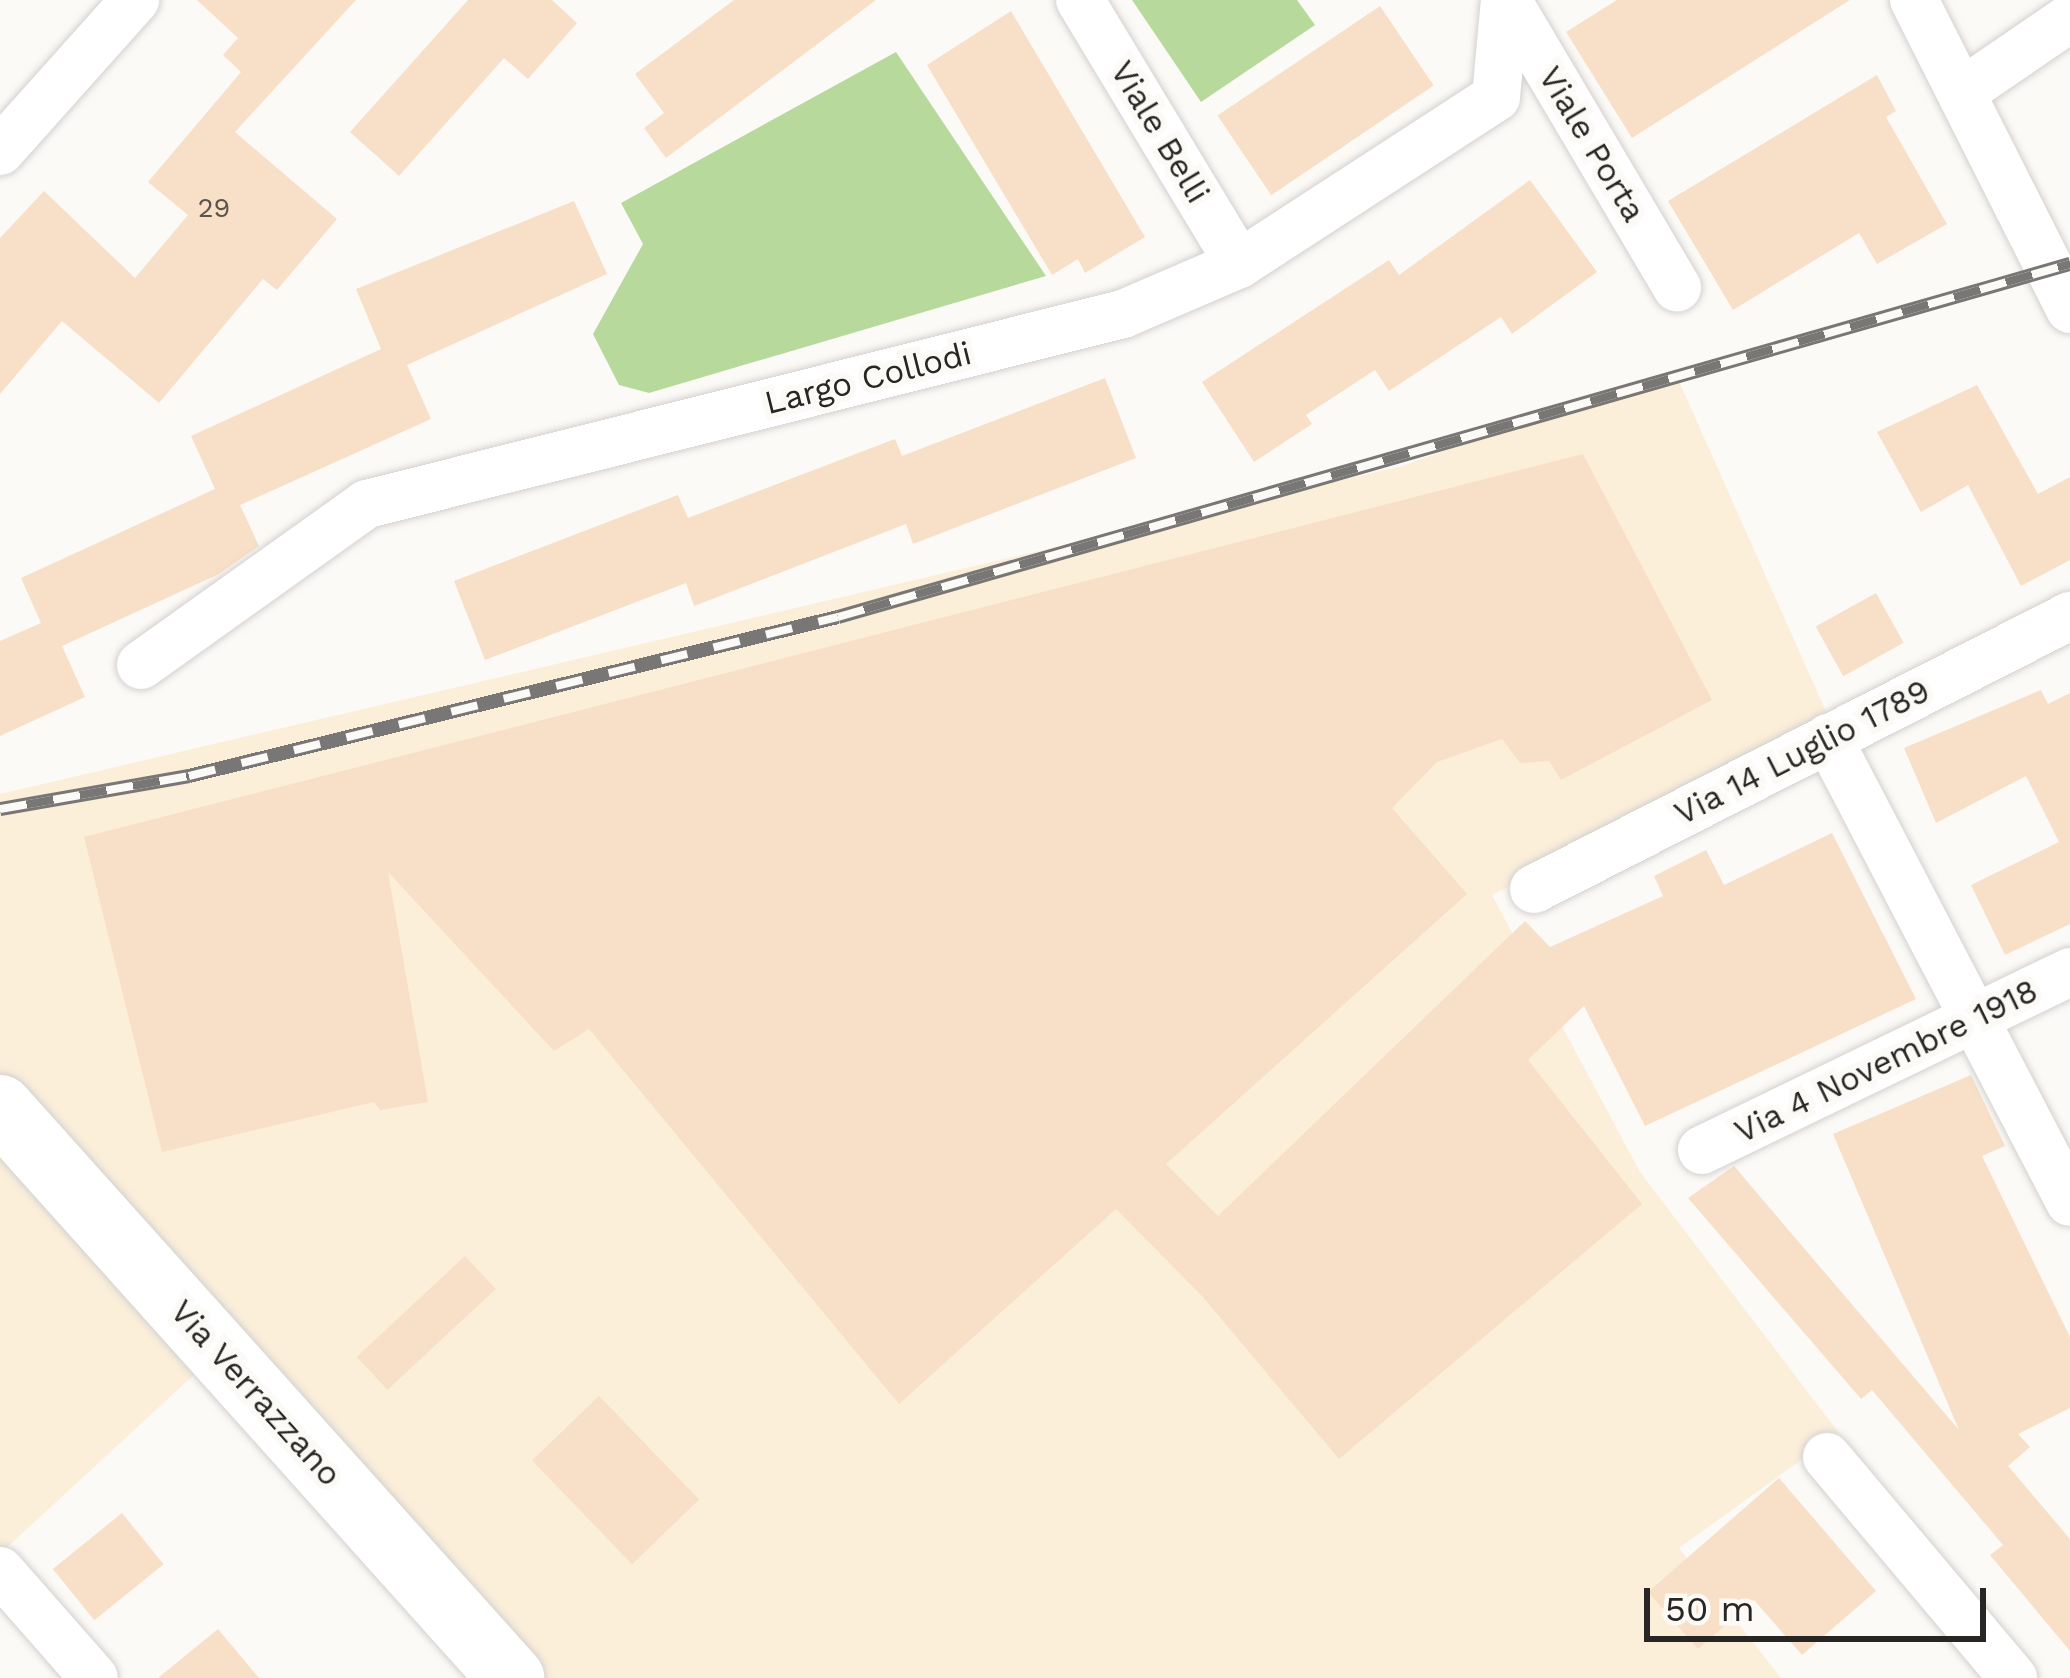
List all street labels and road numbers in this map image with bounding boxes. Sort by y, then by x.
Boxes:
street label: Viale Belli [1102,54,1218,210]
street label: Viale Porta [1530,59,1654,229]
street label: Largo Collodi [761,333,975,423]
street label: Via 14 Luglio 1789 [1667,670,1937,834]
street label: Via 4 Novembre 1918 [1728,970,2044,1152]
street label: Via Verrazzano [162,1291,350,1495]

